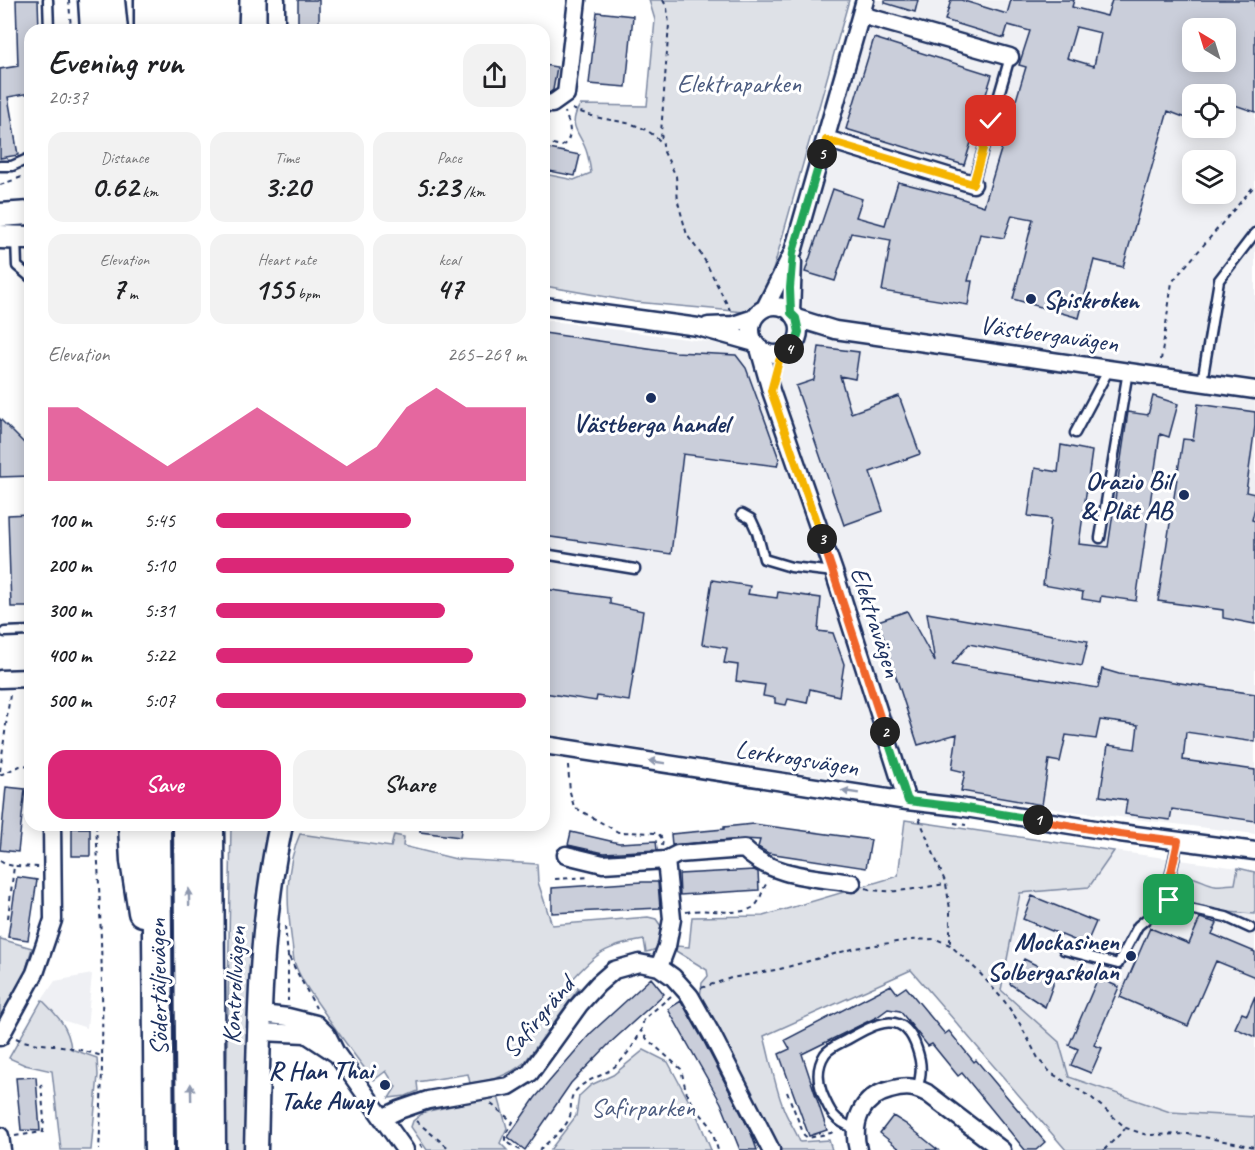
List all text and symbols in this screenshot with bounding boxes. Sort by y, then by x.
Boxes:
north arrow [1182,18,1236,72]
map controls [1182,18,1236,204]
text: Evening run [48,41,183,83]
button: share [463,44,526,107]
park label: Elektraparken [677,67,801,100]
button: locate [1182,84,1236,138]
text: 20:37 [48,85,88,110]
pin [965,95,1016,146]
icon: check [974,104,1007,137]
pin: 5 [807,139,837,169]
text: 5 [819,144,825,164]
text: Distance [101,148,149,168]
text: Time [275,148,299,168]
text: Pace [437,148,462,168]
button: layers [1182,150,1236,204]
text: 0.62 [91,168,138,206]
text: 3:20 [264,168,310,206]
text: 5:23 [414,168,460,206]
text: km [138,182,158,202]
text: /km [460,182,485,202]
text: Elevation [100,250,149,270]
text: Heart rate [258,250,316,270]
text: kcal [439,250,460,270]
text: 7 [112,270,125,308]
text: 155 [254,270,294,308]
text: 47 [436,270,463,308]
place label: Spiskroken [1043,283,1141,316]
text: m [125,284,138,304]
text: bpm [294,284,320,304]
marker: Spiskroken [1024,292,1038,306]
street label: Västbergavägen [978,308,1121,360]
pin: 4 [774,334,804,364]
text: 4 [785,339,793,359]
text: Elevation [48,342,110,367]
text: 265–269 m [447,342,526,367]
marker: Västberga handel [644,391,658,405]
place label: Västberga handel [573,407,735,440]
place label: Orazio Bil & Plåt AB [1081,464,1177,527]
marker: Orazio Bil & Plåt AB [1177,488,1191,502]
text: 100 m [48,508,91,533]
text: 5:45 [144,508,175,533]
pin: 3 [807,524,837,554]
text: 3 [818,529,826,549]
text: 200 m [48,553,91,578]
text: 5:10 [144,553,175,578]
street label: Elektravägen [843,563,909,682]
text: 300 m [48,598,91,623]
text: 5:31 [144,598,175,623]
text: 400 m [48,643,91,668]
text: 5:22 [144,643,175,668]
text: 500 m [48,688,91,713]
text: 5:07 [144,688,175,713]
pin: 2 [870,717,900,747]
text: 2 [881,722,889,742]
street label: Lerkrogsvägen [733,732,861,784]
button: Save [48,750,281,819]
button: Share [293,750,526,819]
one-way arrow [647,758,666,767]
one-way arrow [840,788,859,797]
pin: 1 [1023,805,1053,835]
text: 1 [1034,810,1042,830]
pin [1143,874,1194,925]
icon: arrive [1152,883,1185,916]
one-way arrow [184,887,194,906]
street label: Södertäljevägen [140,918,176,1056]
street label: Kontrollvägen [214,925,254,1045]
place label: Mockasinen Solbergaskolan [987,925,1120,988]
marker: Mockasinen Solbergaskolan [1124,949,1138,963]
street label: Safirgränd [494,966,584,1065]
place label: R Han Thai Take Away [268,1054,377,1117]
marker: R Han Thai Take Away [378,1078,392,1092]
one-way arrow [186,1082,196,1101]
park label: Safirparken [591,1091,695,1124]

